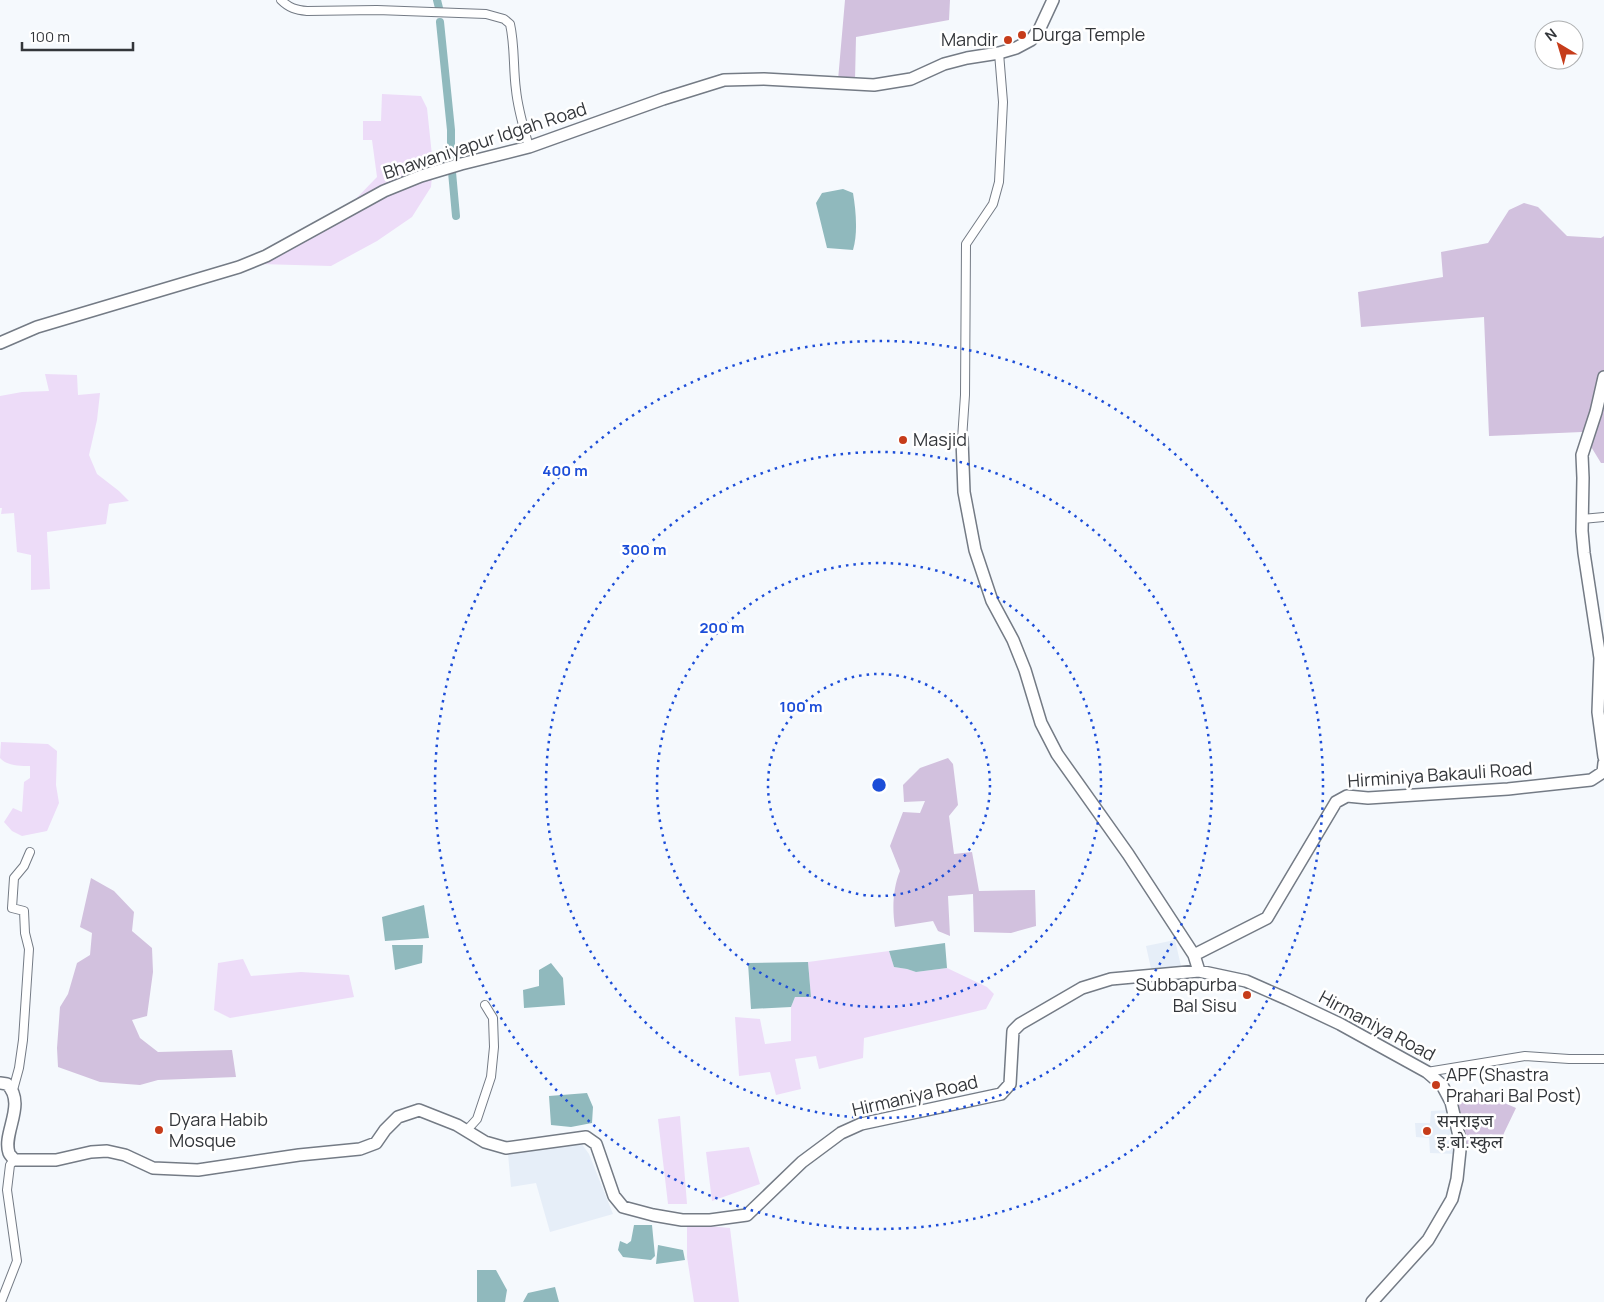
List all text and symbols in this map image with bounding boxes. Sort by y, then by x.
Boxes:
scale bar [22,20,134,52]
north arrow [1534,20,1584,70]
place label: Durga Temple [1032,22,1145,46]
text: N [1541,24,1561,45]
text: 100 m [30,26,70,47]
place label: Mandir [941,27,999,51]
marker: Durga Temple [1016,29,1028,41]
marker: Mandir [1002,34,1014,46]
street label: Bhawaniyapur Idgah Road [380,96,589,184]
place label: Masjid [913,427,967,451]
marker: Masjid [897,434,909,446]
text: 400 m [542,460,588,481]
text: 300 m [622,539,666,560]
text: 200 m [699,617,745,638]
text: 100 m [780,696,822,717]
street label: Hirminiya Bakauli Road [1347,756,1533,792]
centre of rings [870,776,888,794]
place label: Subbapurba Bal Sisu [1135,972,1237,1017]
street label: Hirmaniya Road [1315,984,1440,1066]
marker: Subbapurba Bal Sisu [1241,989,1253,1001]
place label: APF(Shastra Prahari Bal Post) [1446,1062,1583,1107]
street label: Hirmaniya Road [849,1069,980,1121]
marker: APF(Shastra Prahari Bal Post) [1430,1079,1442,1091]
place label: Dyara Habib Mosque [169,1107,268,1152]
place label: सनराइज इ.बाे.स्कुल [1437,1108,1504,1154]
marker: Dyara Habib Mosque [153,1124,165,1136]
marker: सनराइज इ.बाे.स्कुल [1421,1125,1433,1137]

